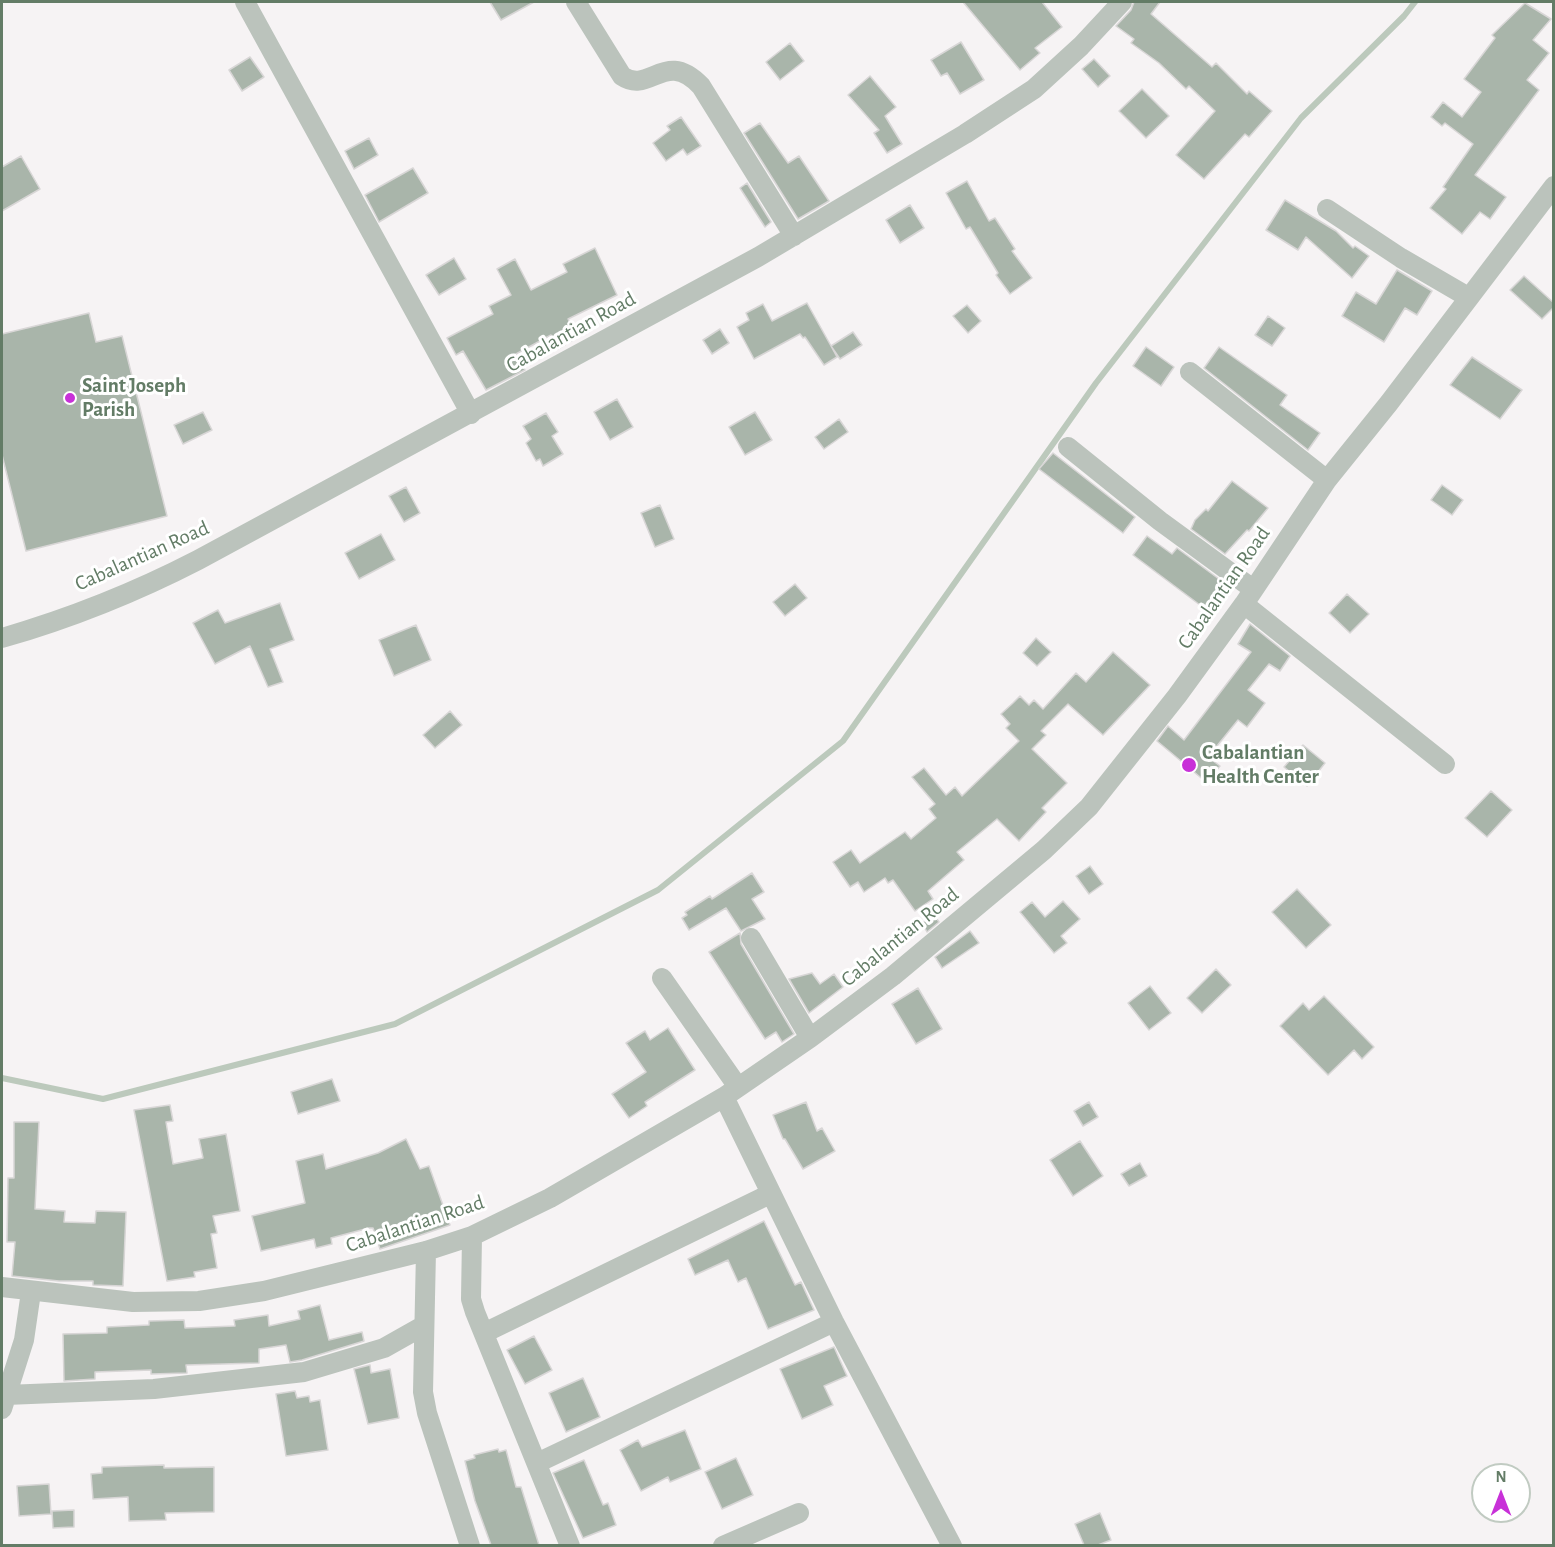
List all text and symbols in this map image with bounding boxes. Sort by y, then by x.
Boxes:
street label: Cabalantian Road [502,286,640,378]
place label: Saint Joseph Parish [82,373,186,423]
marker: Saint Joseph Parish [63,391,77,405]
street label: Cabalantian Road [71,515,213,597]
street label: Cabalantian Road [1172,522,1276,654]
place label: Cabalantian Health Center [1202,740,1319,790]
marker: Cabalantian Health Center [1180,756,1198,774]
street label: Cabalantian Road [836,882,964,992]
street label: Cabalantian Road [343,1190,487,1258]
north arrow [1471,1463,1531,1523]
text: N [1495,1469,1507,1485]

